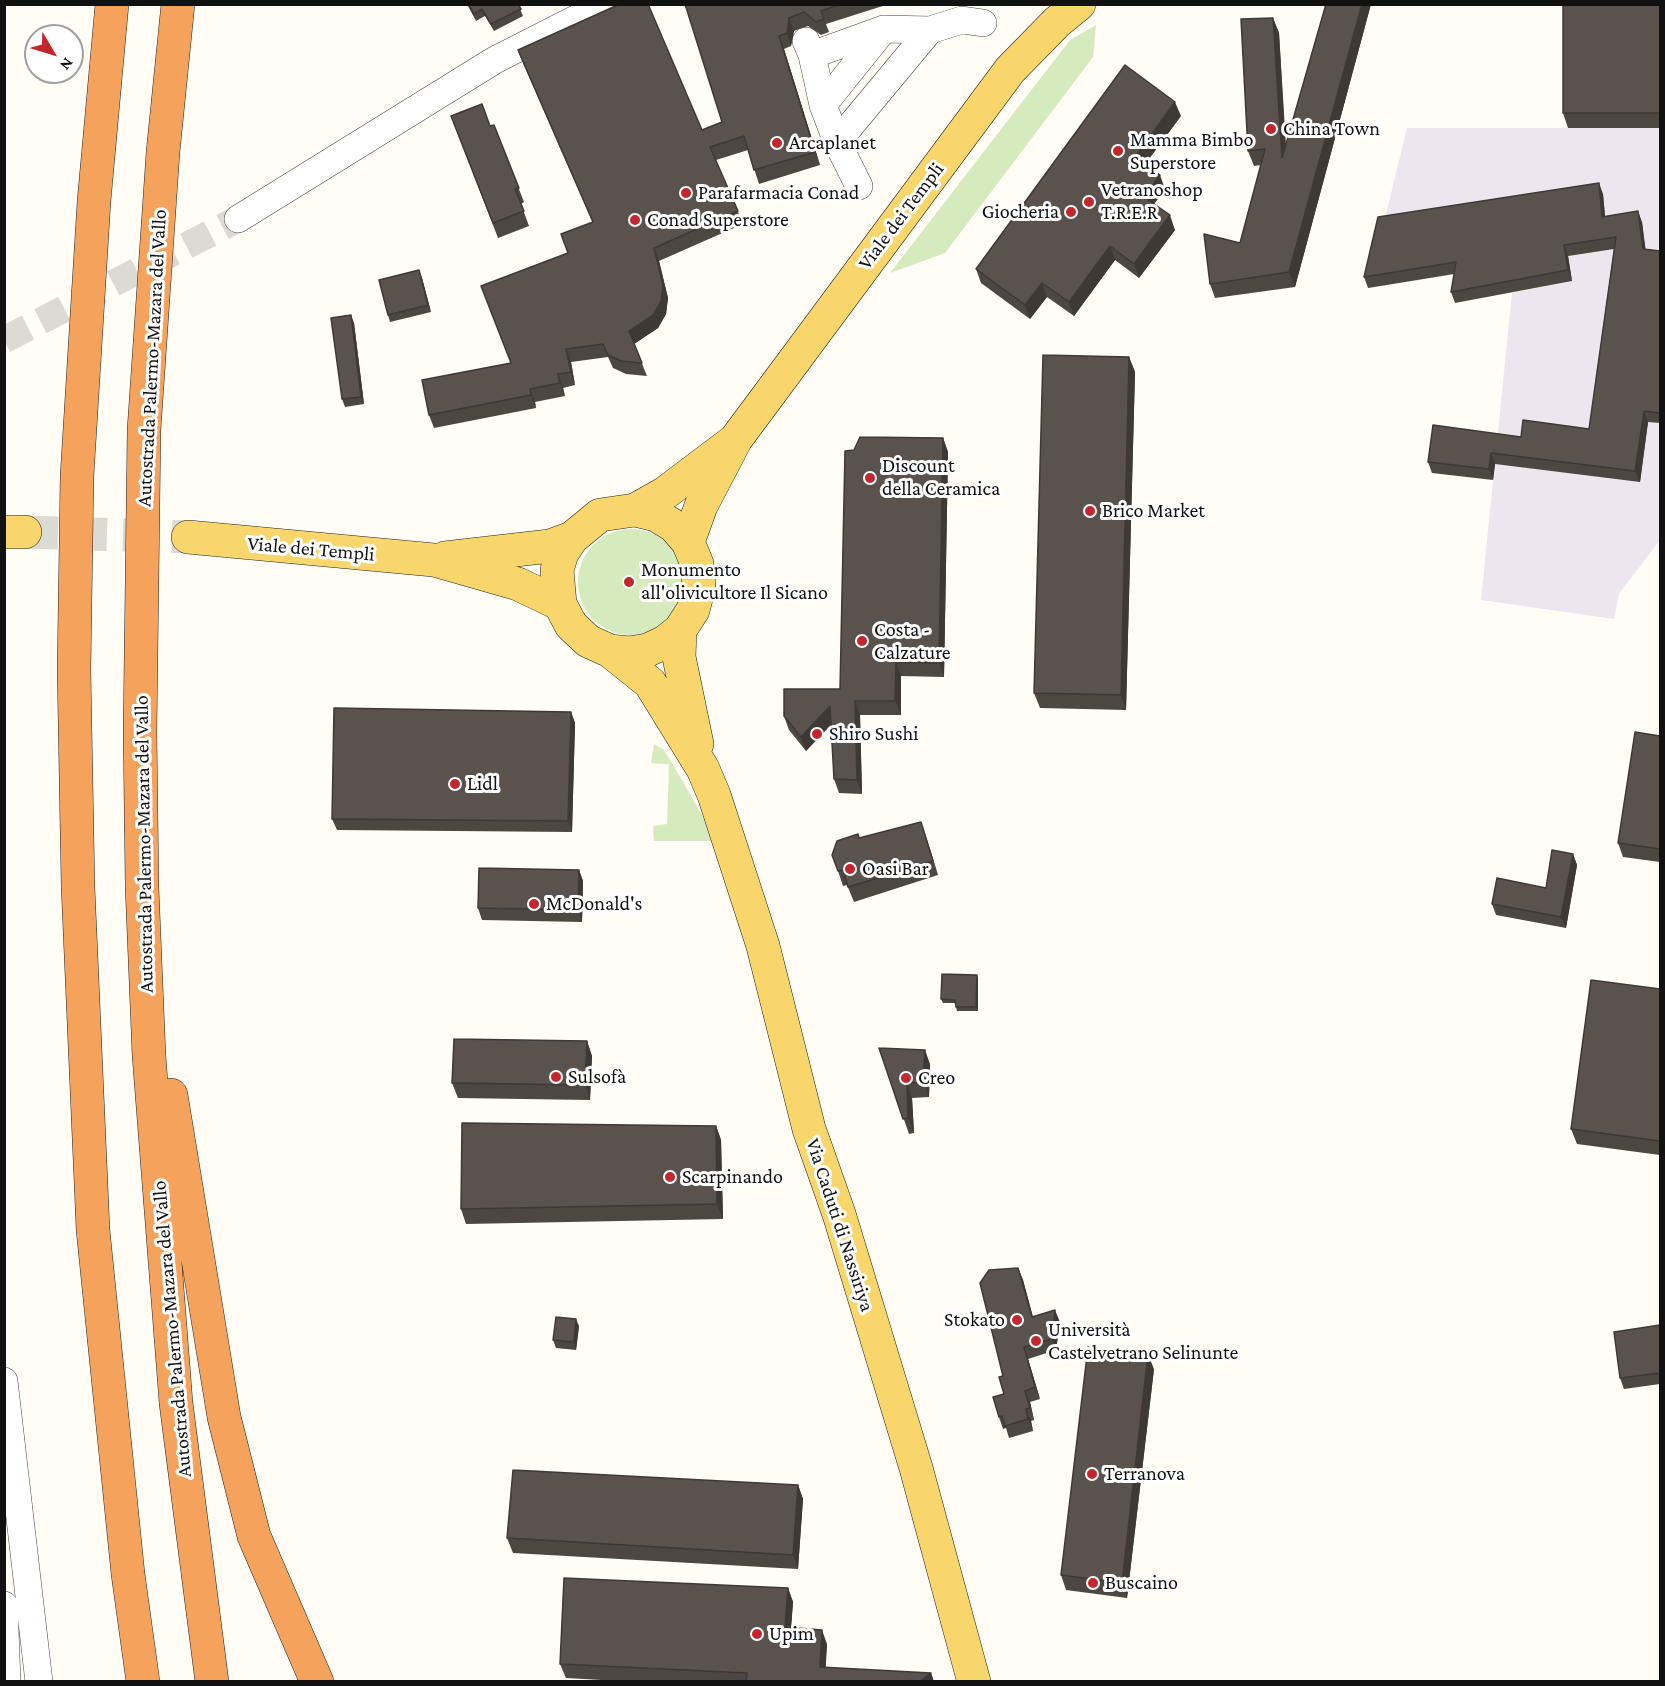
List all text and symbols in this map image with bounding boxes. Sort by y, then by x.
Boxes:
north arrow [24,24,84,84]
text: N [57,55,77,74]
place label: China Town [1283,117,1380,141]
marker: China Town [1264,122,1278,136]
place label: Mamma Bimbo Superstore [1130,128,1253,175]
place label: Arcaplanet [789,131,876,155]
marker: Arcaplanet [770,136,784,150]
marker: Mamma Bimbo Superstore [1111,144,1125,158]
street label: Viale dei Templi [853,158,949,274]
place label: Vetranoshop T.R.E.R [1101,178,1203,225]
place label: Parafarmacia Conad [698,181,859,205]
marker: Parafarmacia Conad [679,186,693,200]
marker: Vetranoshop T.R.E.R [1082,195,1096,209]
place label: Giocheria [982,200,1059,224]
marker: Giocheria [1064,205,1078,219]
place label: Conad Superstore [647,208,789,232]
street label: Autostrada Palermo-Mazara del Vallo [132,209,172,507]
marker: Conad Superstore [628,213,642,227]
place label: Discount della Ceramica [882,454,1000,501]
marker: Discount della Ceramica [863,471,877,485]
place label: Brico Market [1102,499,1205,523]
marker: Brico Market [1083,504,1097,518]
street label: Viale dei Templi [246,531,376,567]
place label: Monumento all'olivicultore Il Sicano [641,558,828,605]
marker: Monumento all'olivicultore Il Sicano [622,575,636,589]
place label: Costa - Calzature [874,618,951,665]
marker: Costa - Calzature [855,634,869,648]
street label: Autostrada Palermo-Mazara del Vallo [129,695,159,993]
place label: Shiro Sushi [829,722,918,746]
marker: Shiro Sushi [810,727,824,741]
place label: Lidl [467,772,498,796]
marker: Lidl [448,777,462,791]
place label: Oasi Bar [862,857,929,881]
marker: Oasi Bar [843,862,857,876]
place label: McDonald's [546,892,642,916]
marker: McDonald's [527,897,541,911]
place label: Sulsofà [568,1065,626,1089]
place label: Creo [918,1066,955,1090]
marker: Sulsofà [549,1070,563,1084]
marker: Creo [899,1071,913,1085]
street label: Via Caduti di Nassiriya [801,1135,879,1315]
place label: Scarpinando [682,1165,783,1189]
marker: Scarpinando [663,1170,677,1184]
street label: Autostrada Palermo-Mazara del Vallo [147,1180,197,1478]
place label: Stokato [944,1308,1005,1332]
marker: Stokato [1010,1313,1024,1327]
place label: Università Castelvetrano Selinunte [1048,1318,1238,1365]
marker: Università Castelvetrano Selinunte [1029,1334,1043,1348]
place label: Terranova [1104,1462,1185,1486]
marker: Terranova [1085,1467,1099,1481]
place label: Buscaino [1105,1571,1178,1595]
marker: Buscaino [1086,1576,1100,1590]
place label: Upim [769,1622,814,1646]
marker: Upim [750,1627,764,1641]

